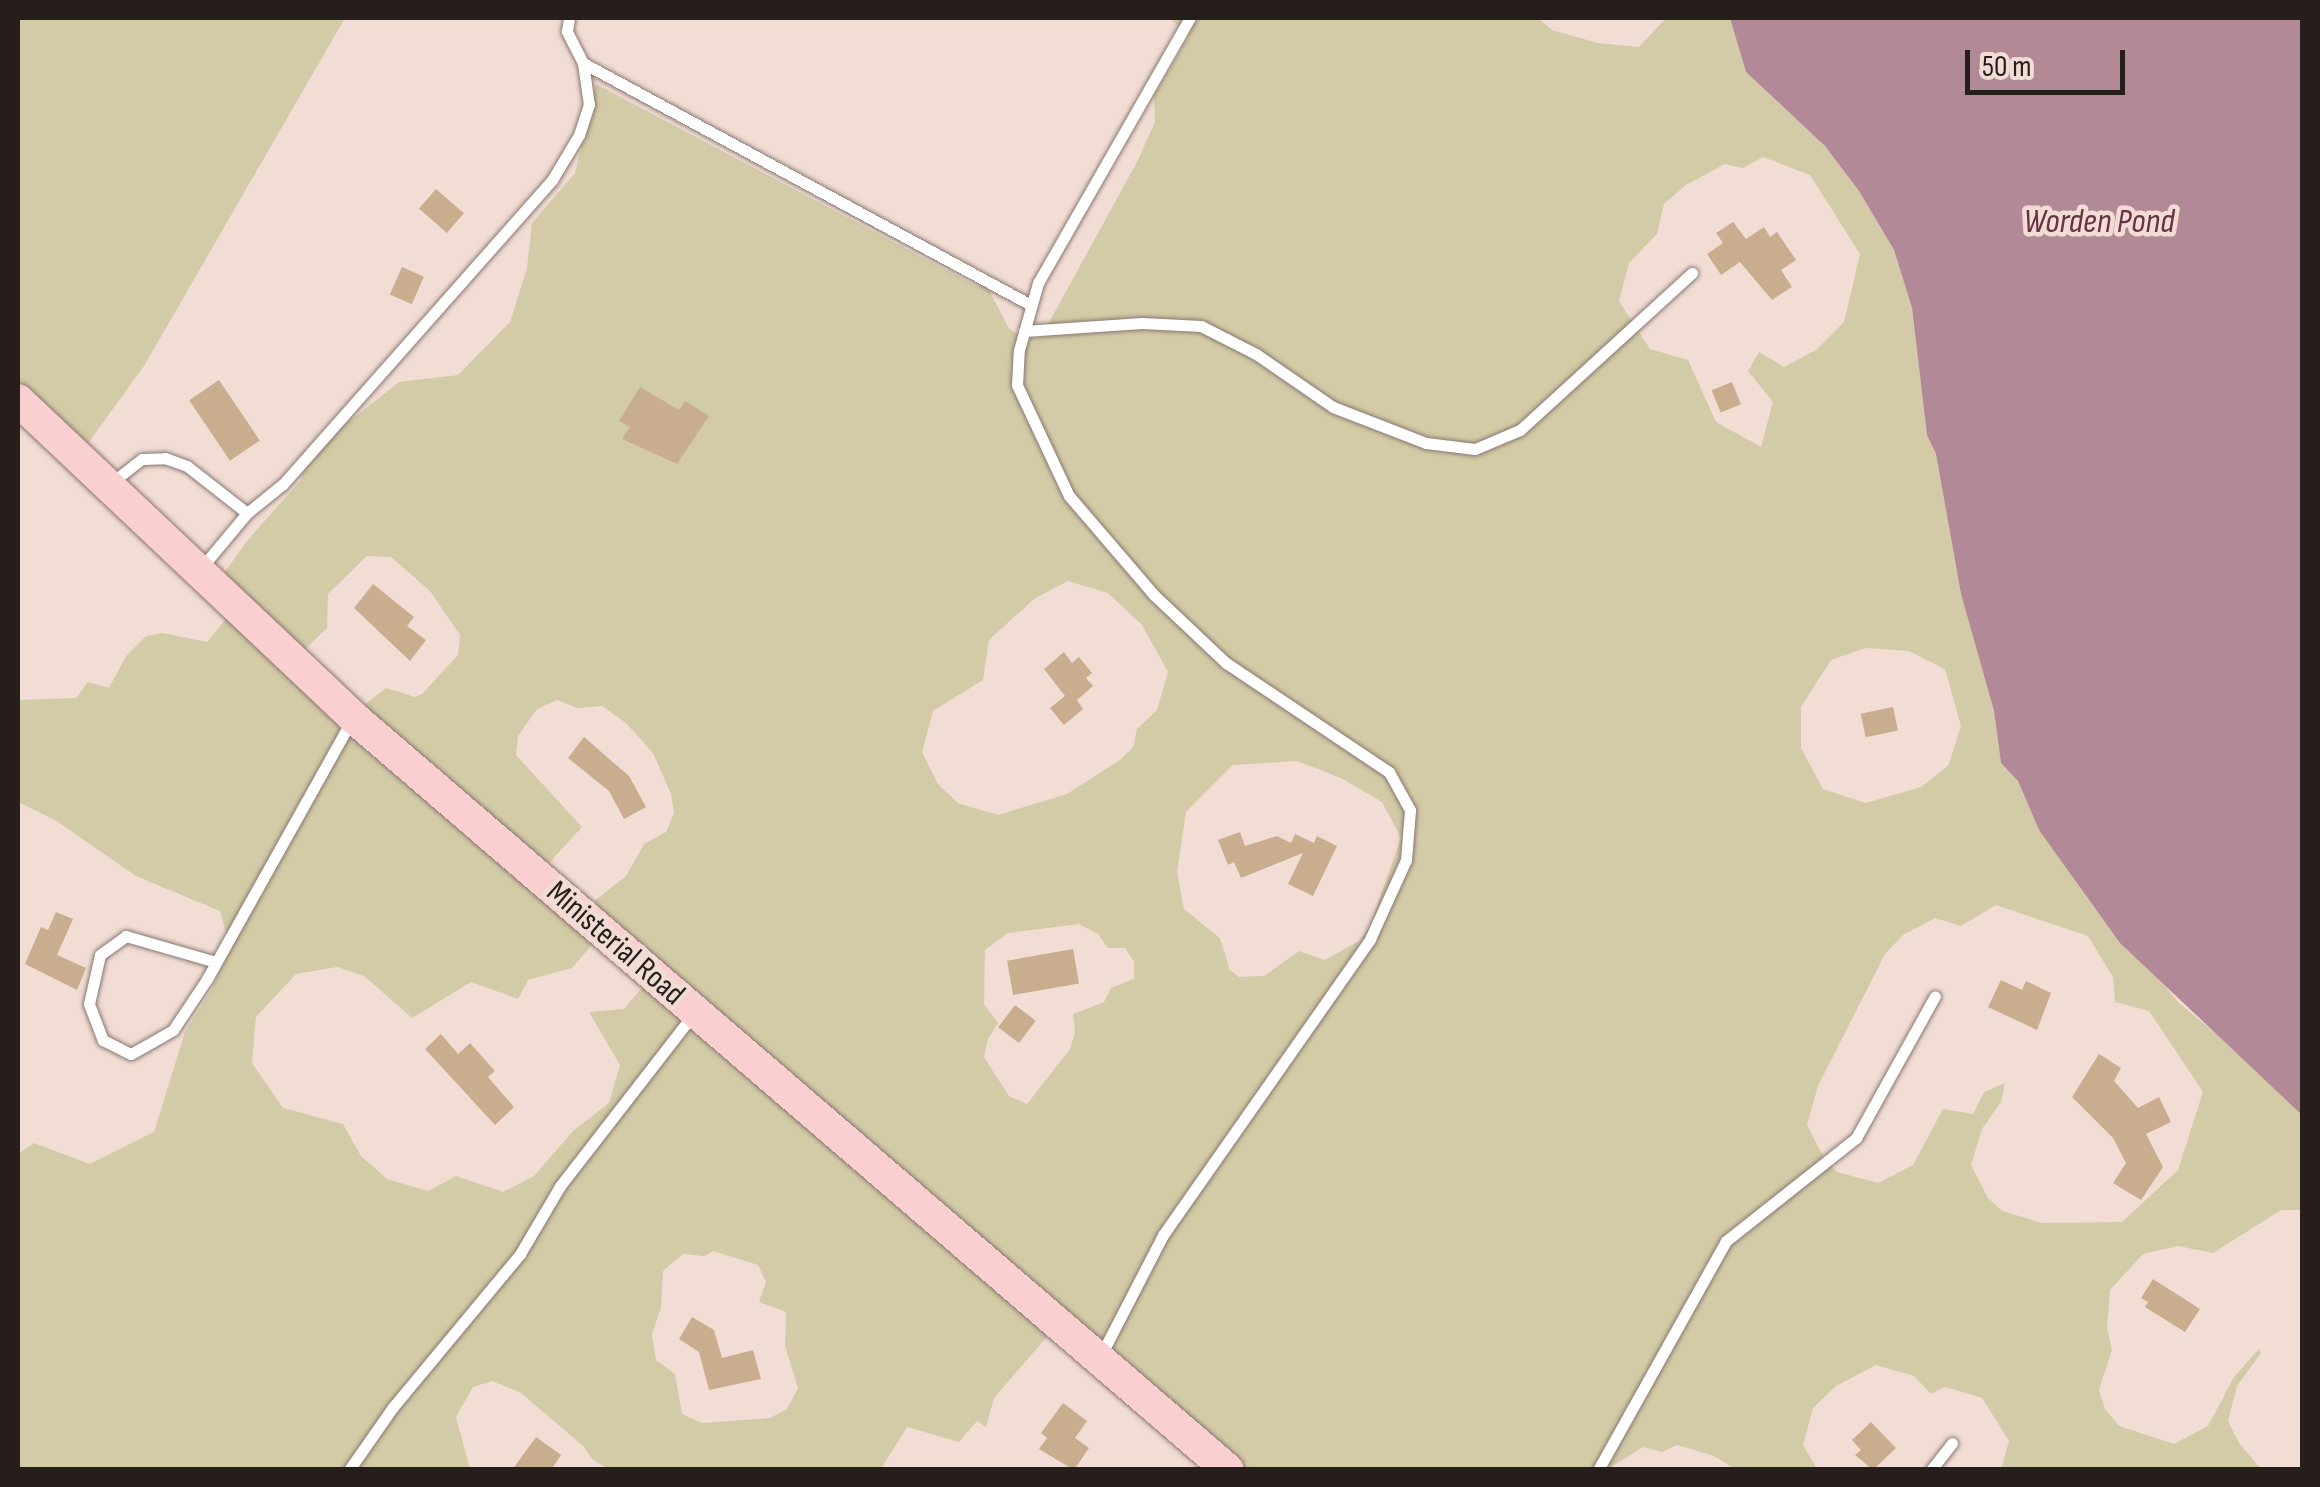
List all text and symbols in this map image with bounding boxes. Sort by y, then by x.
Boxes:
scale bar [1970,30,2130,92]
text: 50 m [1982,49,2031,85]
water label: Worden Pond [2023,201,2175,243]
street label: Ministerial Road [538,874,692,1014]

